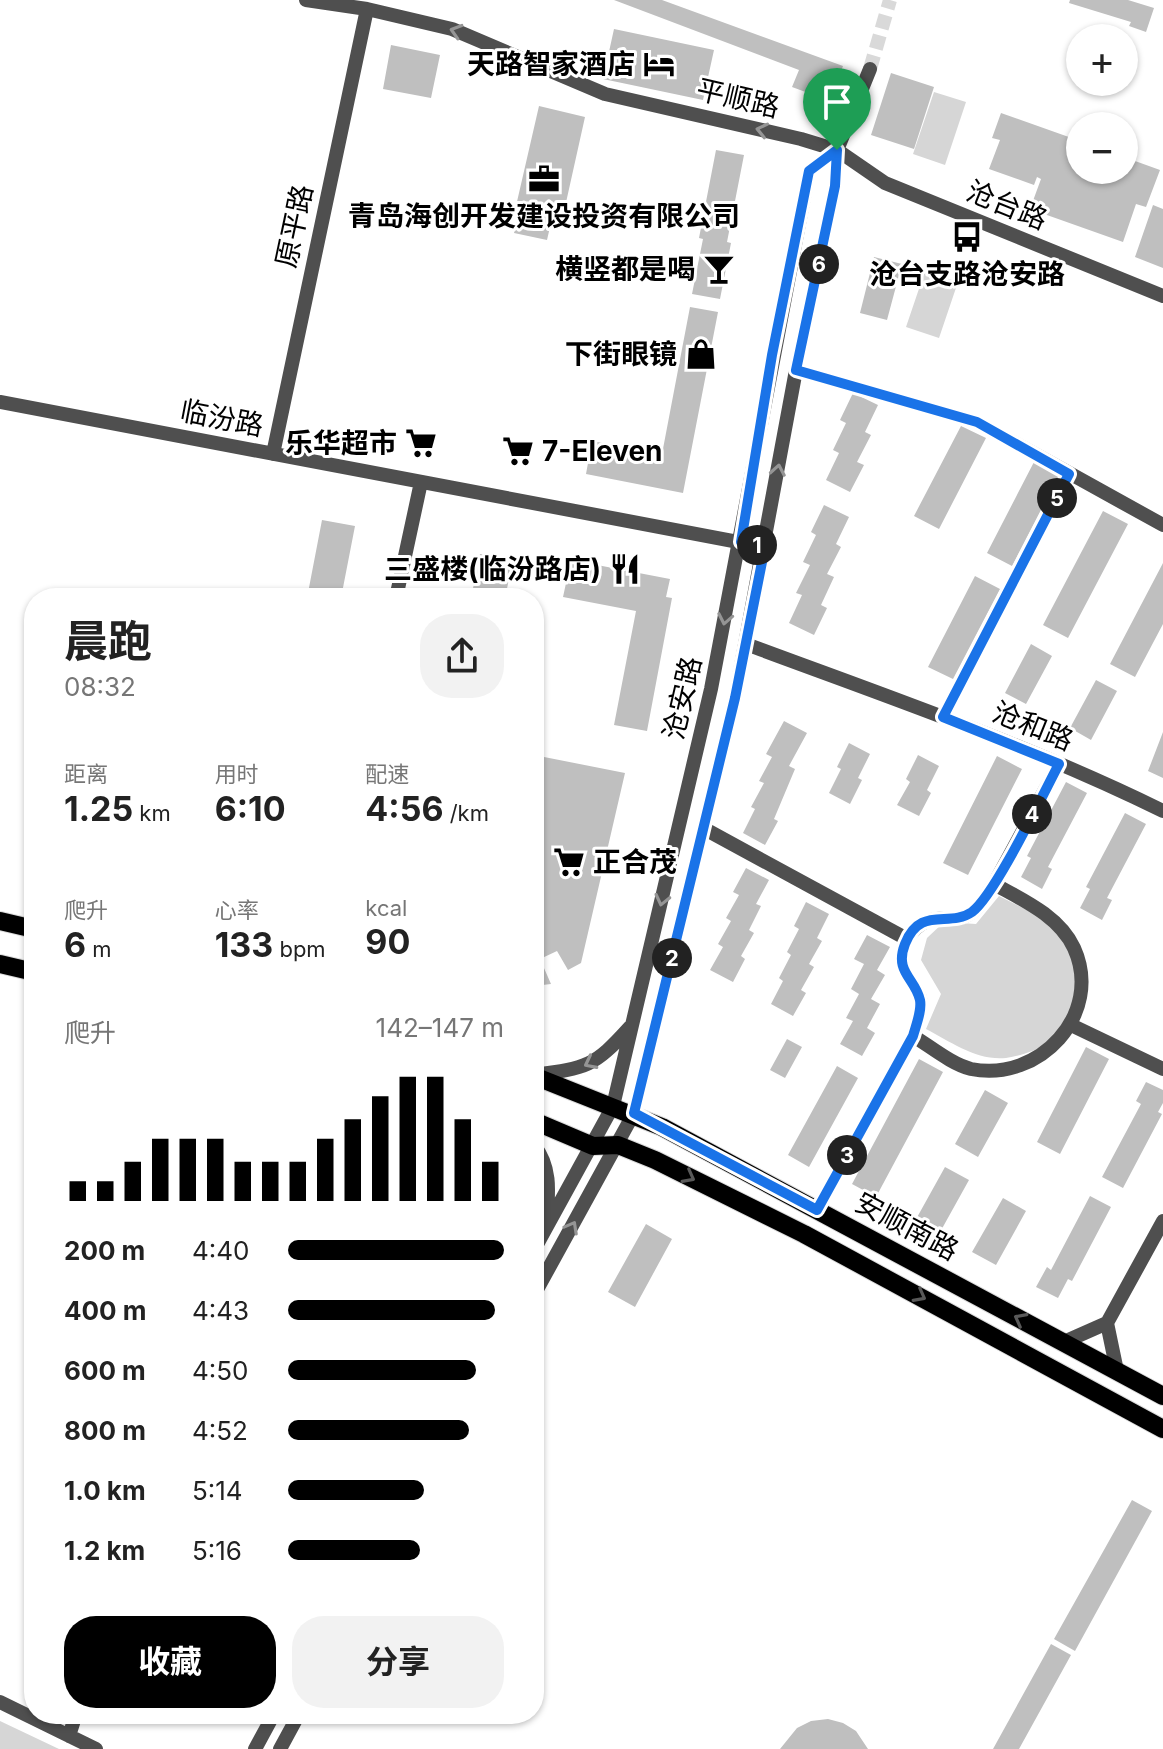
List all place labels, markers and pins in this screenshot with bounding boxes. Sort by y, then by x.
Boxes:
place label: 天路智家酒店 [467,47,635,81]
hotel icon: 天路智家酒店 [642,47,676,81]
pin [803,68,871,150]
office icon: 青岛海创开发建设投资有限公司 [527,162,561,196]
place label: 青岛海创开发建设投资有限公司 [348,199,740,233]
bus stop icon: 沧台支路沧安路 [950,220,984,254]
pin: 6 [799,244,839,284]
place label: 横竖都是喝 [555,252,695,286]
bar icon: 横竖都是喝 [702,252,736,286]
place label: 沧台支路沧安路 [869,257,1065,291]
place label: 下街眼镜 [565,337,677,371]
shop icon: 下街眼镜 [684,337,718,371]
place label: 乐华超市 [285,426,397,460]
supermarket icon: 乐华超市 [404,426,438,460]
supermarket icon: 7-Eleven [501,434,535,468]
place label: 7-Eleven [542,434,663,468]
pin: 5 [1037,478,1077,518]
pin: 1 [737,525,777,565]
place label: 三盛楼(临汾路店) [384,552,601,586]
restaurant icon: 三盛楼(临汾路店) [608,552,642,586]
pin: 4 [1012,794,1052,834]
supermarket icon: 正合茂 [552,845,586,879]
place label: 正合茂 [593,845,677,879]
pin: 2 [652,938,692,978]
pin: 3 [827,1135,867,1175]

